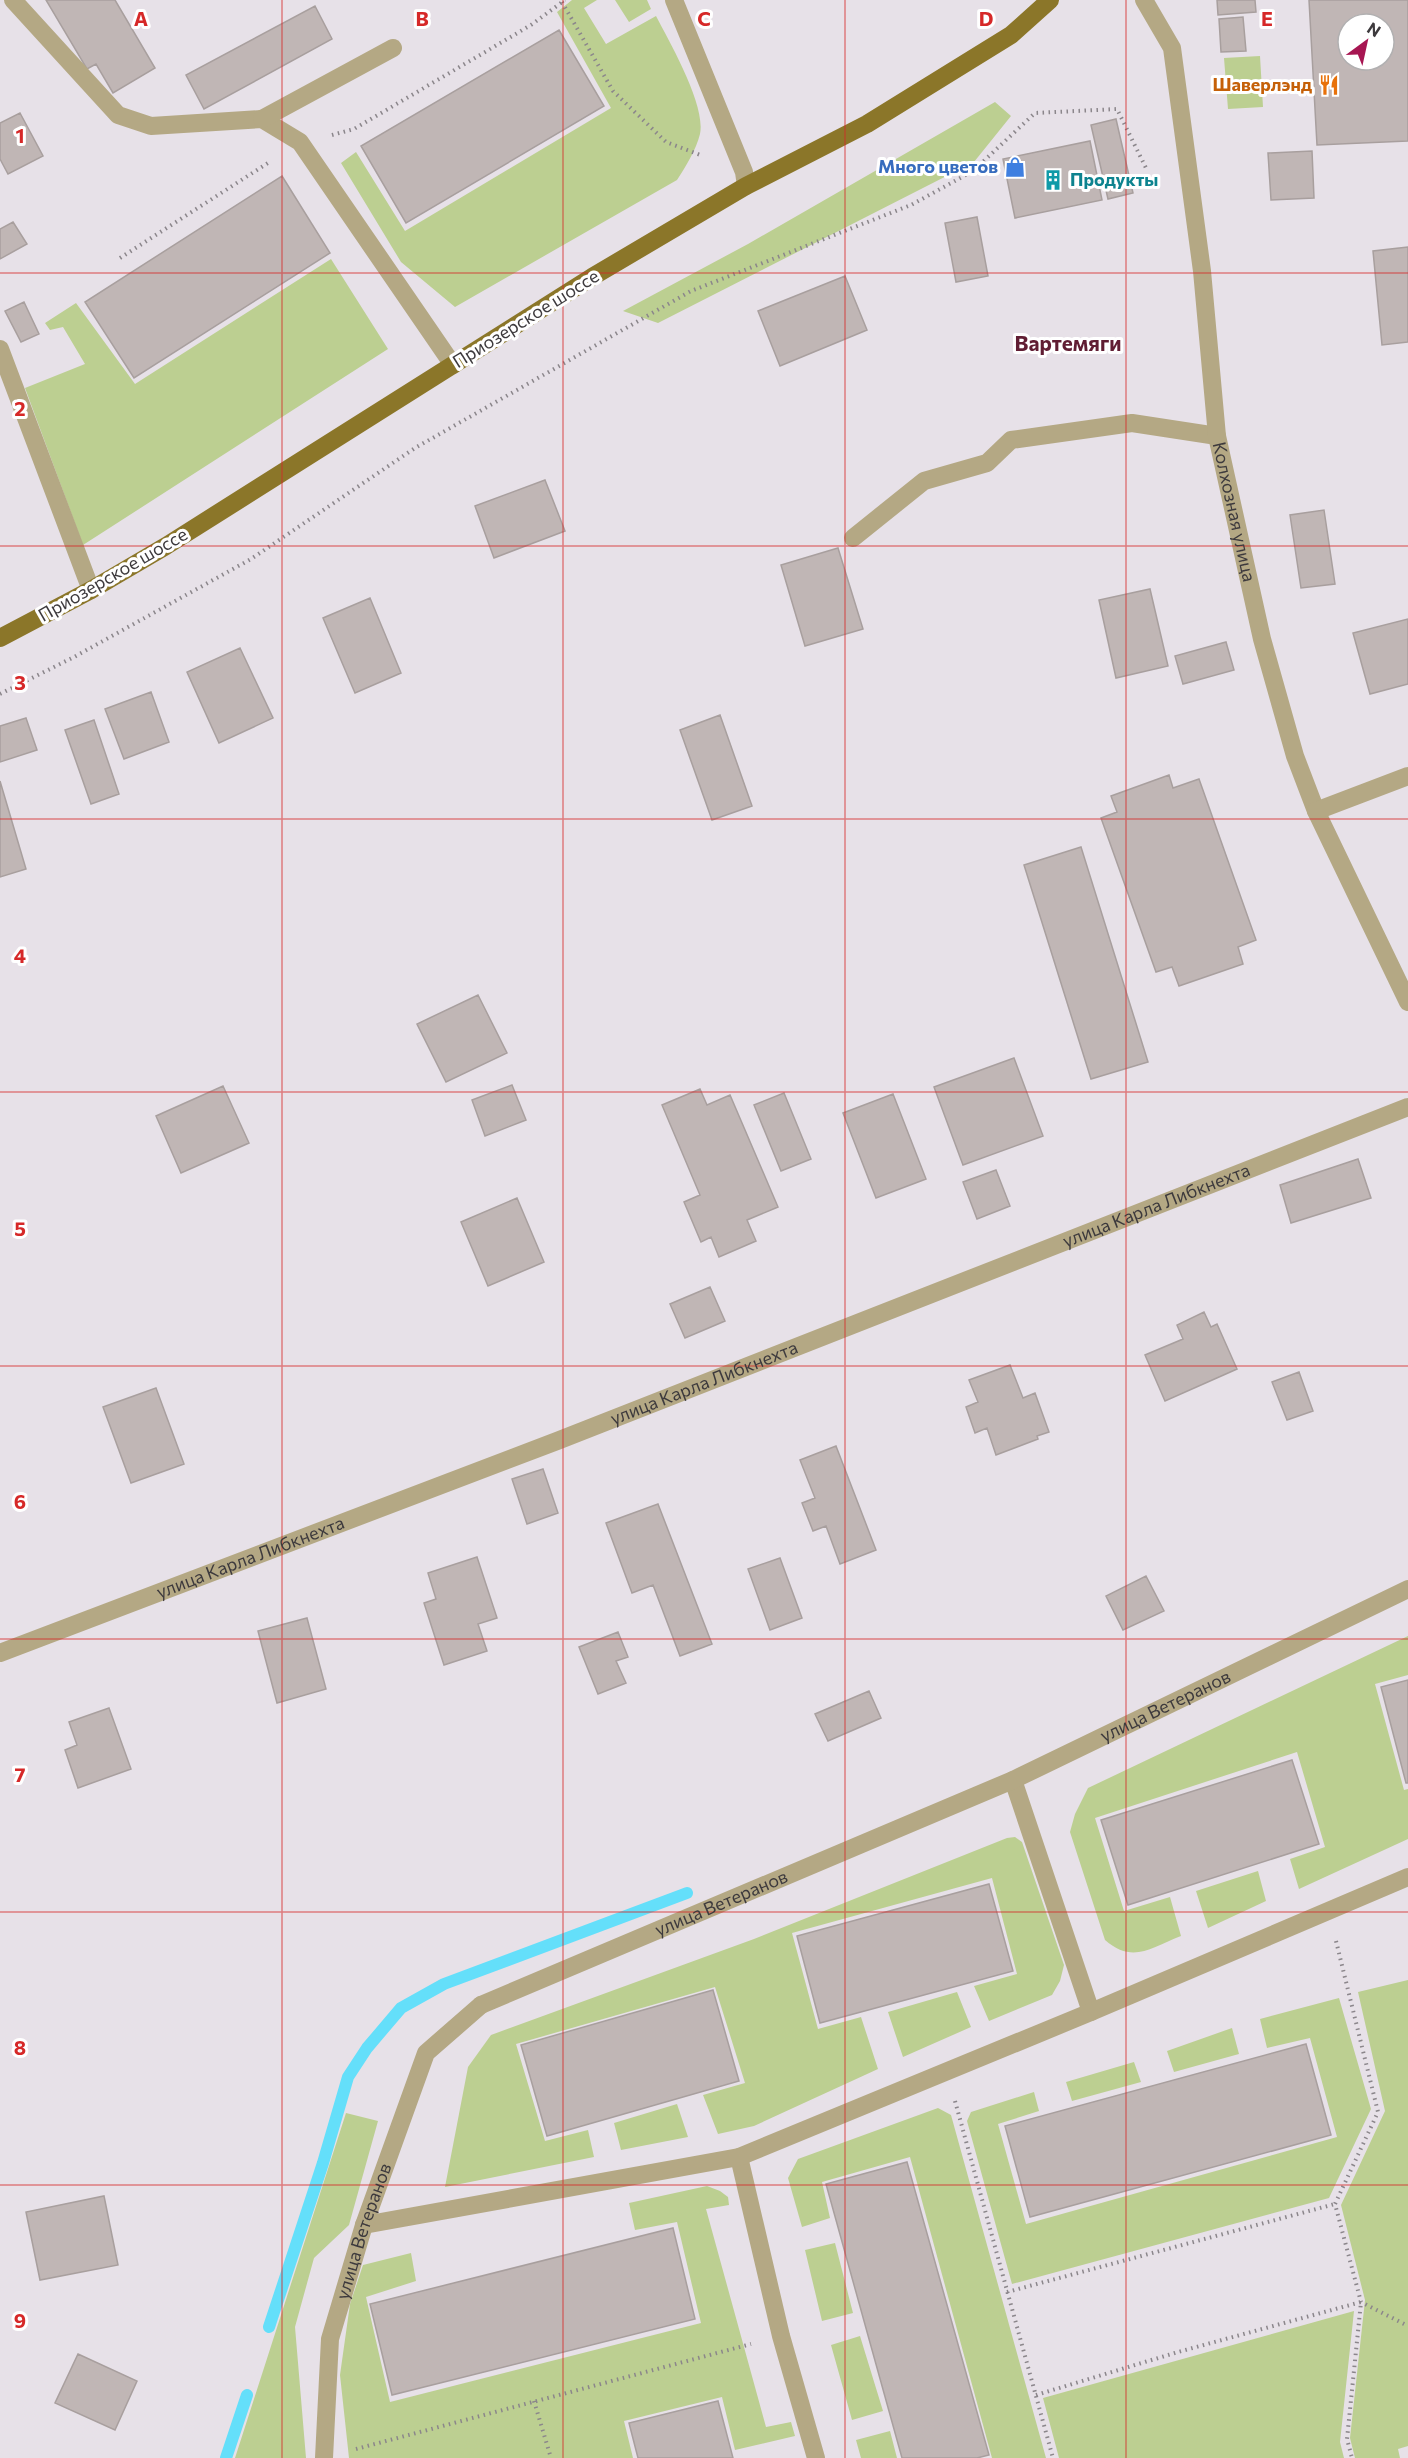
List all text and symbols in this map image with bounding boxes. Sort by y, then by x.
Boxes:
text: A [134,6,148,30]
text: B [415,6,429,30]
text: C [697,6,711,30]
text: D [979,6,993,30]
text: E [1261,6,1273,30]
north arrow [1336,12,1396,72]
text: N [1364,18,1385,40]
place label: Шаверлэнд [1212,73,1312,95]
restaurant icon: Шаверлэнд [1317,73,1341,97]
text: 1 [15,123,25,147]
place label: Много цветов [878,155,998,177]
shop icon: Много цветов [1003,155,1027,179]
building icon: Продукты [1041,168,1065,192]
place label: Продукты [1070,168,1158,190]
street label: Приозерское шоссе [448,264,603,372]
district label: Вартемяги [1015,330,1121,355]
text: 2 [14,396,26,420]
street label: Колхозная улица [1209,440,1261,584]
street label: Приозерское шоссе [34,522,191,626]
text: 3 [14,670,26,694]
text: 4 [14,943,26,967]
street label: улица Карла Либкнехта [1059,1158,1253,1251]
text: 5 [14,1216,26,1240]
street label: улица Карла Либкнехта [607,1336,801,1429]
text: 6 [14,1489,26,1513]
street label: улица Карла Либкнехта [153,1511,347,1602]
street label: улица Ветеранов [1096,1665,1234,1746]
text: 7 [15,1762,26,1786]
street label: улица Ветеранов [651,1865,791,1940]
text: 8 [14,2035,26,2059]
street label: улица Ветеранов [330,2160,395,2302]
text: 9 [14,2308,26,2332]

